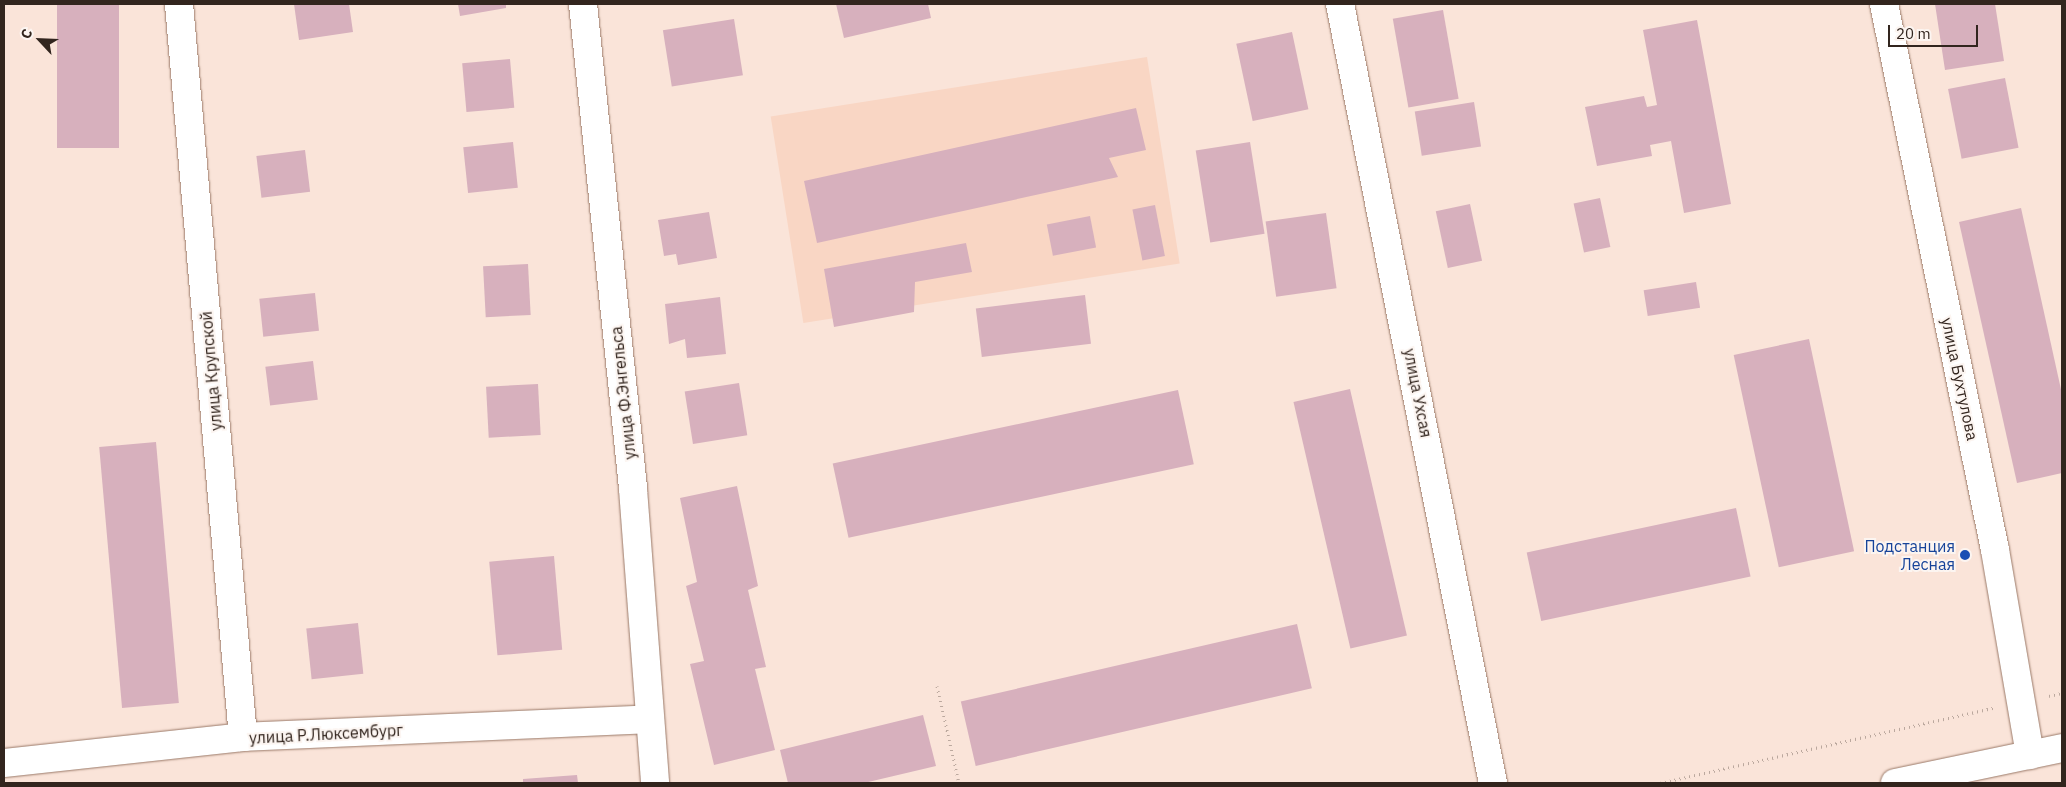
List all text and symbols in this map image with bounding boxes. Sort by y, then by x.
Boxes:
north arrow [15,15,65,65]
scale bar [1891,15,1981,47]
text: 20 m [1896,24,1931,43]
text: С [16,26,36,42]
street label: улица Крупской [196,310,226,432]
street label: улица Бухтулова [1938,316,1982,442]
street label: улица Ф.Энгельса [606,325,640,461]
street label: улица Ухсая [1400,347,1436,439]
place label: Подстанция Лесная [1864,536,1955,574]
marker: Подстанция Лесная [1959,549,1971,561]
street label: улица Р.Люксембург [249,720,403,748]

